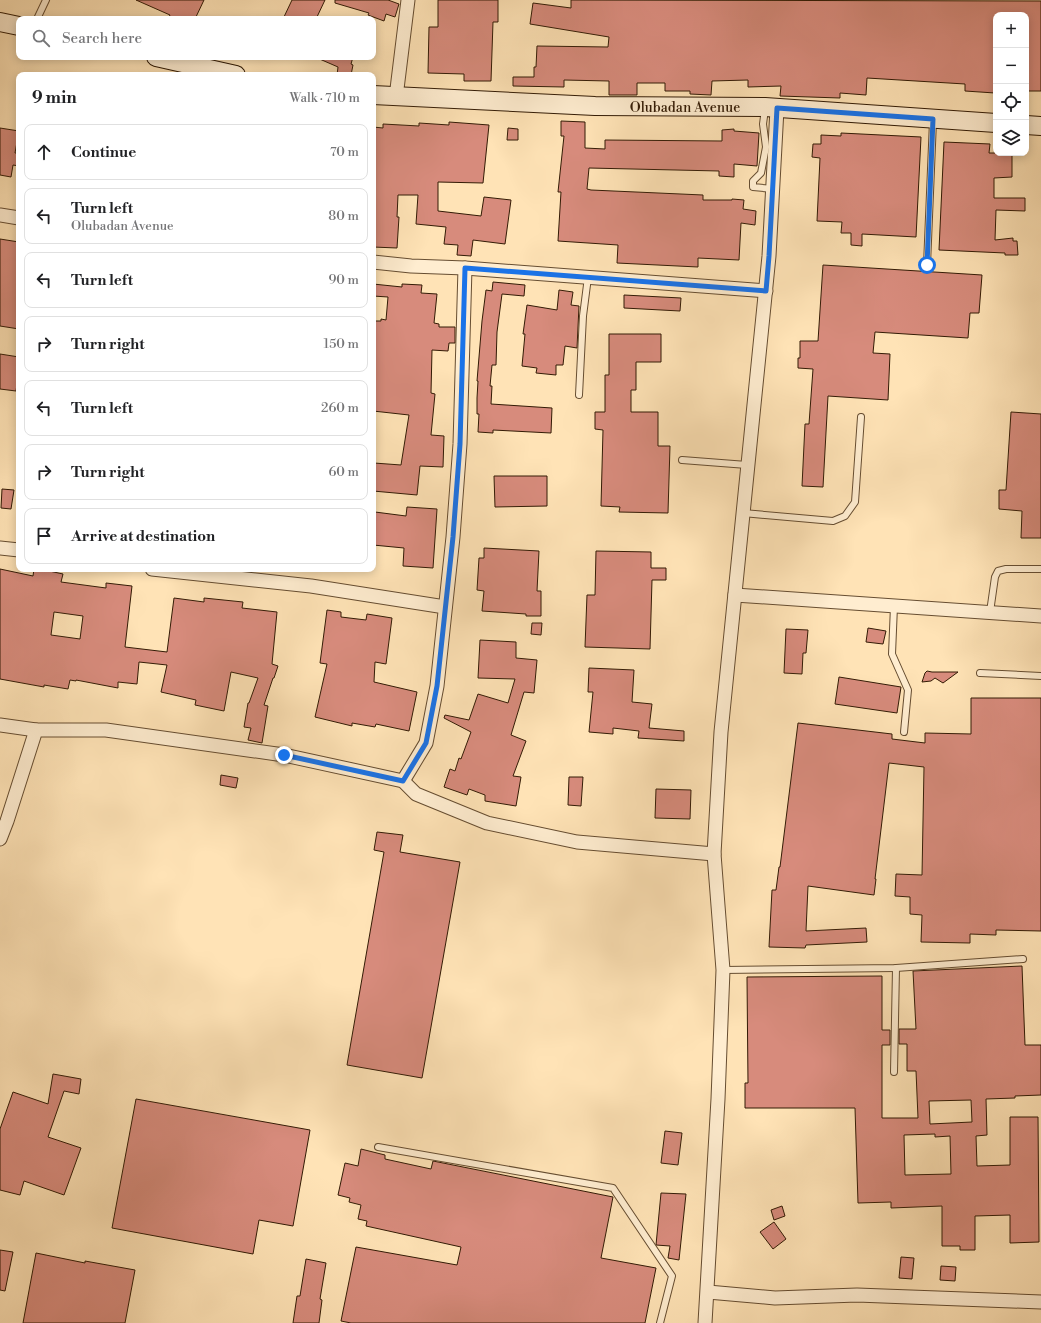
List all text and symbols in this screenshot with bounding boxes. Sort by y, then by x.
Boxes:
map controls [993,12,1029,156]
button: + [993,12,1029,48]
search box [16,16,376,60]
icon: search [30,27,52,49]
text: Search here [62,29,142,48]
button: − [993,48,1029,84]
button: locate [993,84,1029,120]
text: 9 min [32,87,77,109]
text: Walk · 710 m [289,90,360,106]
street label: Olubadan Avenue [630,99,740,117]
button: layers [993,120,1029,156]
icon: ahead [33,141,55,163]
text: Continue [71,143,136,162]
text: 70 m [330,144,359,160]
text: Turn left [71,199,133,218]
icon: left [33,205,55,227]
text: 80 m [328,208,359,224]
text: Olubadan Avenue [71,218,174,234]
route start [918,256,936,274]
icon: left [33,269,55,291]
text: Turn left [71,271,133,290]
text: 90 m [328,272,359,288]
icon: right [33,333,55,355]
text: Turn right [71,335,145,354]
text: 150 m [324,336,359,352]
icon: left [33,397,55,419]
text: Turn left [71,399,133,418]
text: 260 m [321,400,359,416]
icon: right [33,461,55,483]
text: Turn right [71,463,145,482]
text: 60 m [328,464,359,480]
icon: arrive [33,525,55,547]
text: Arrive at destination [71,527,215,546]
route end [275,746,293,764]

